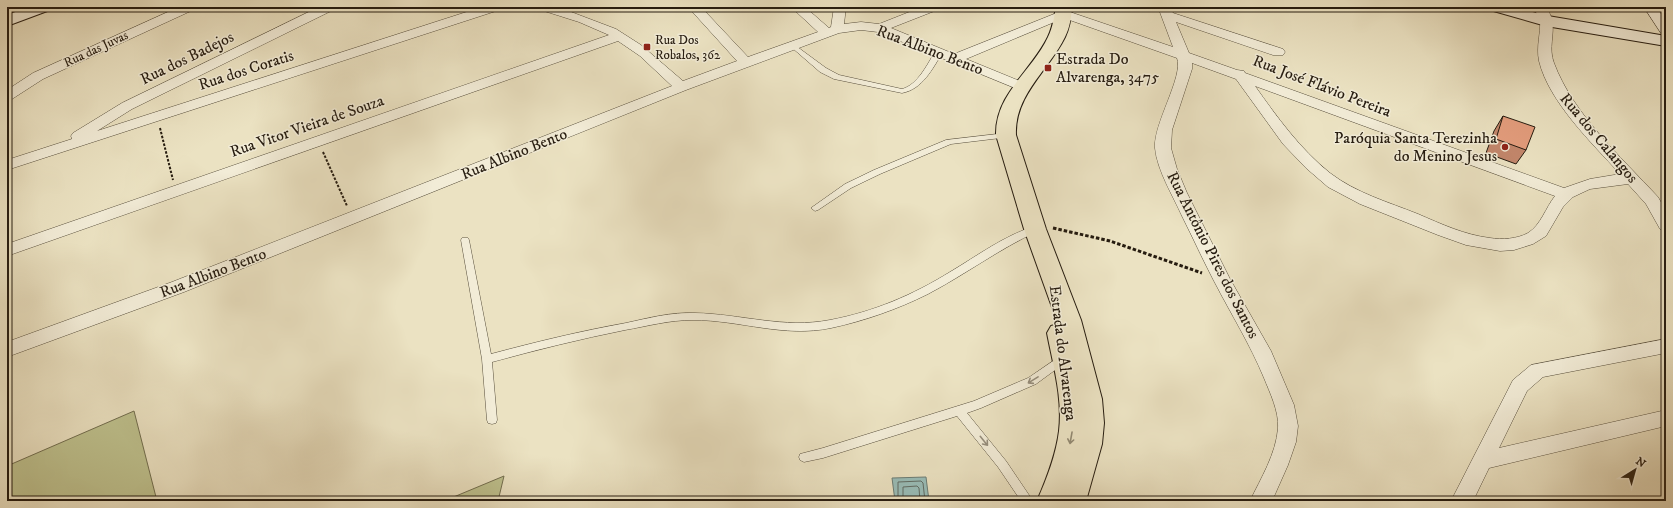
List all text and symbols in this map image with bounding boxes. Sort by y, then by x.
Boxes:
street label: Rua Albino Bento [874,20,986,80]
street label: Rua das Juvas [61,27,131,71]
street label: Rua dos Badejos [137,27,237,89]
place label: Rua Dos Robalos, 362 [655,32,721,63]
marker: Rua Dos Robalos, 362 [642,42,652,52]
street label: Rua dos Coratis [196,45,296,95]
place label: Estrada Do Alvarenga, 3475 [1056,49,1159,87]
street label: Rua José Flávio Pereira [1250,50,1394,122]
marker: Estrada Do Alvarenga, 3475 [1043,63,1053,73]
street label: Rua dos Calangos [1556,89,1642,187]
street label: Rua Vitor Vieira de Souza [227,90,387,162]
street label: Rua Albino Bento [458,124,570,184]
place label: Paróquia Santa Terezinha do Menino Jesus [1334,128,1497,166]
marker: Paróquia Santa Terezinha do Menino Jesus [1500,142,1510,152]
street label: Rua Antônio Pires dos Santos [1162,168,1264,342]
street label: Rua Albino Bento [157,243,269,303]
street label: Estrada do Alvarenga [1045,284,1081,422]
one-way arrow [1028,376,1039,384]
one-way arrow [1067,431,1075,444]
one-way arrow [979,435,988,446]
north arrow [1615,450,1655,490]
text: N [1633,455,1648,471]

